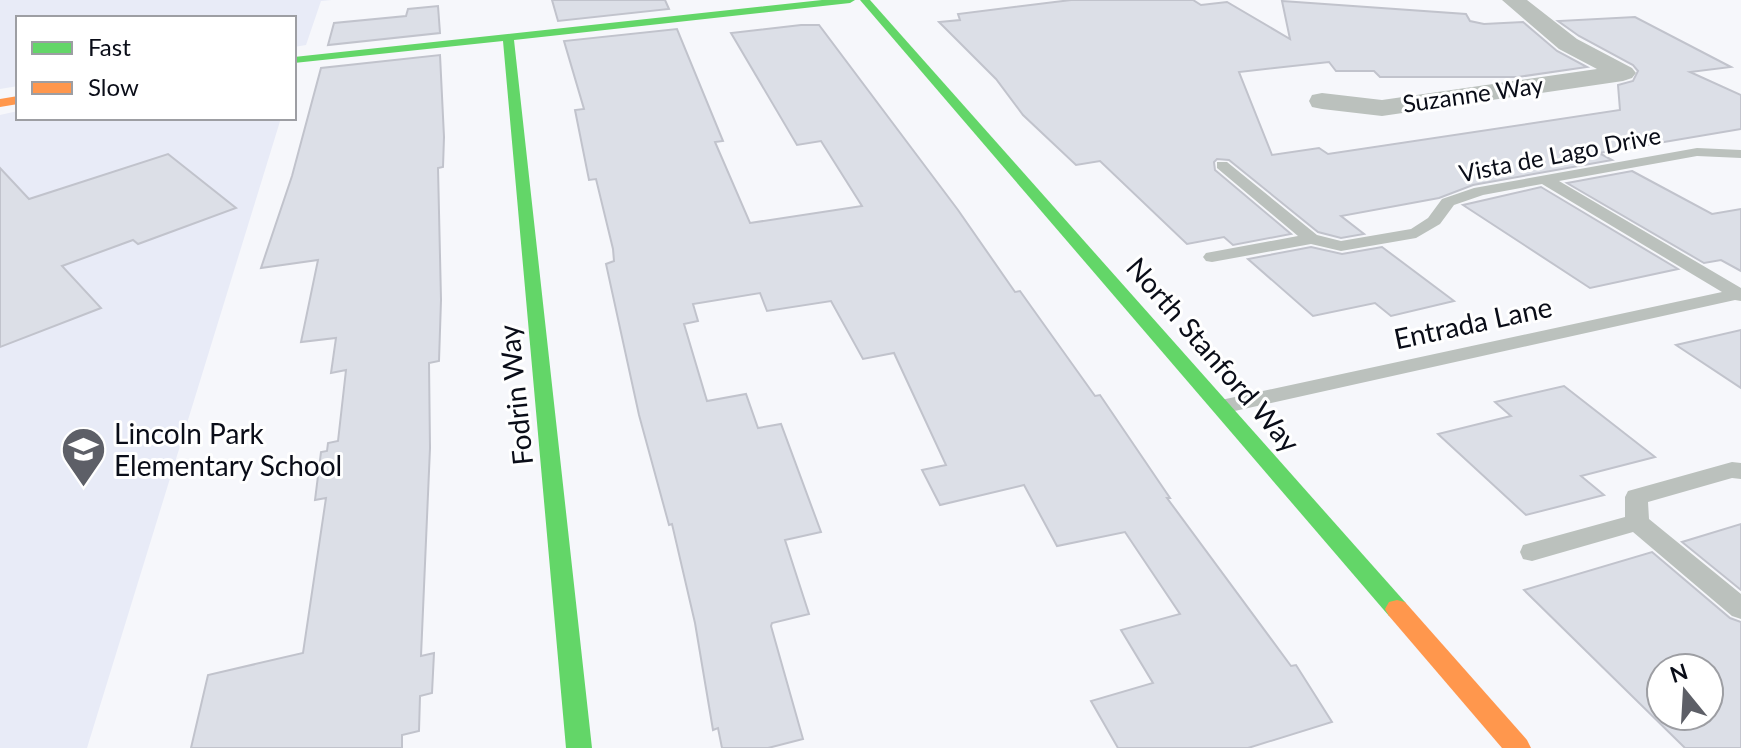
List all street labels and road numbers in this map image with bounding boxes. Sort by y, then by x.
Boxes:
street label: Suzanne Way [1401,69,1546,118]
street label: Vista de Lago Drive [1456,120,1663,187]
street label: North Stanford Way [1120,250,1308,459]
street label: Entrada Lane [1391,289,1555,355]
street label: Fodrin Way [491,323,539,467]

